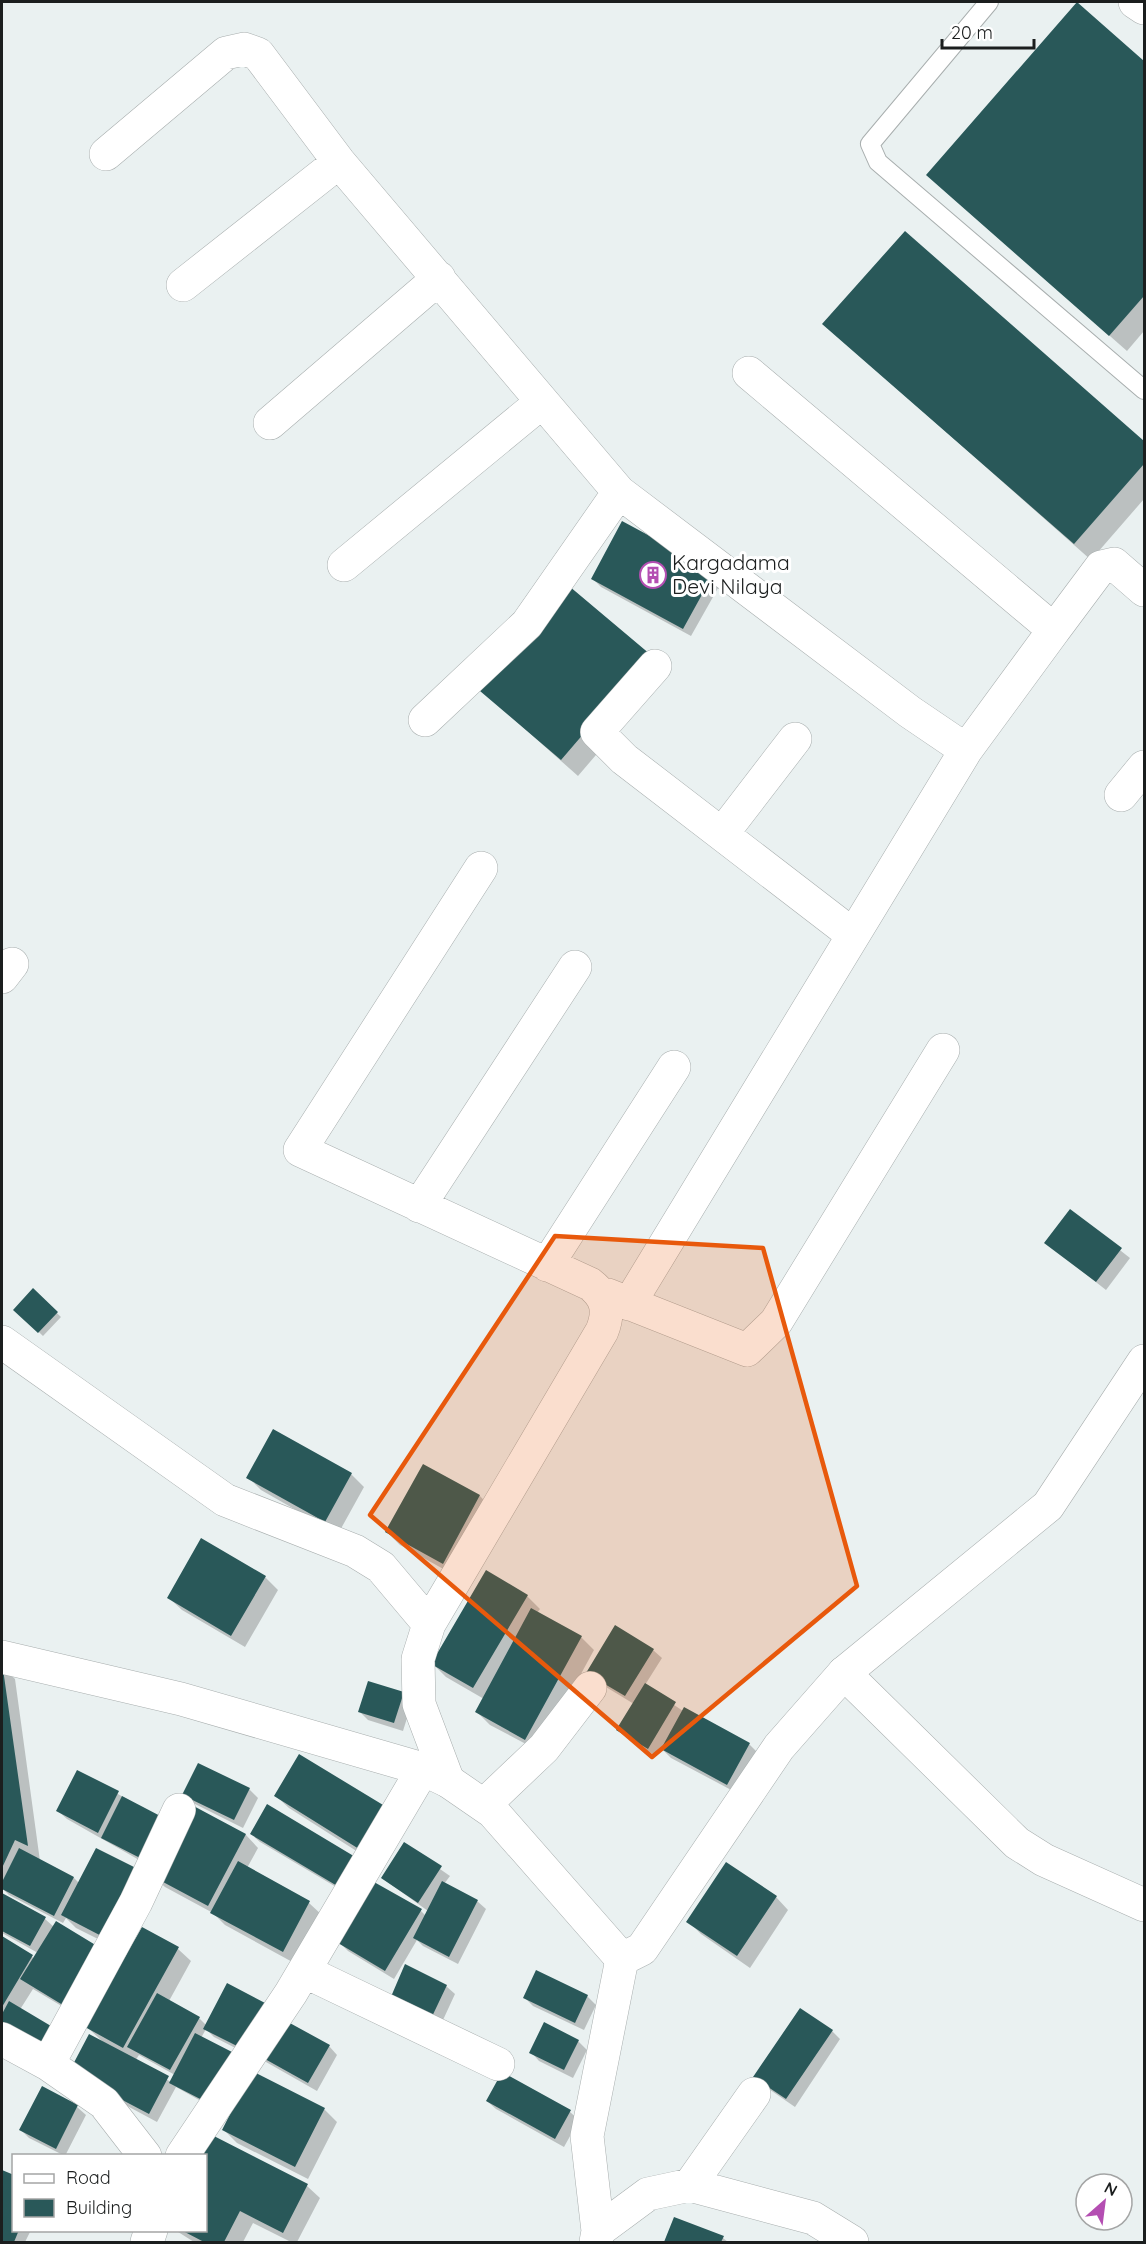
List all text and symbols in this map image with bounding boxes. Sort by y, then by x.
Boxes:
scale bar [942,12,1034,50]
text: 20 m [951,21,993,44]
place label: Kargadama Devi Nilaya [672,549,790,599]
building icon: Kargadama Devi Nilaya [638,560,668,590]
legend [12,2154,207,2232]
text: Road [66,2166,111,2189]
north arrow [1074,2172,1134,2232]
text: N [1101,2177,1121,2200]
text: Building [66,2196,132,2219]

